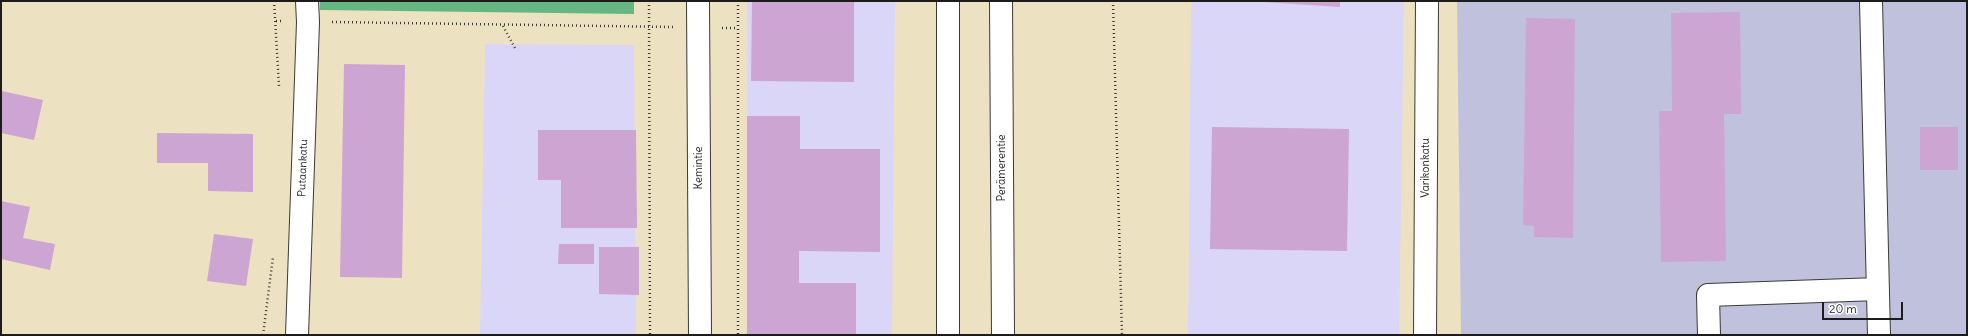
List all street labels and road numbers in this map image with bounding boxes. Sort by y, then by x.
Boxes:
street label: Perämerentie [995,135,1009,201]
street label: Varikonkatu [1419,138,1433,198]
street label: Putaankatu [295,139,311,197]
street label: Kemintie [692,147,706,189]

